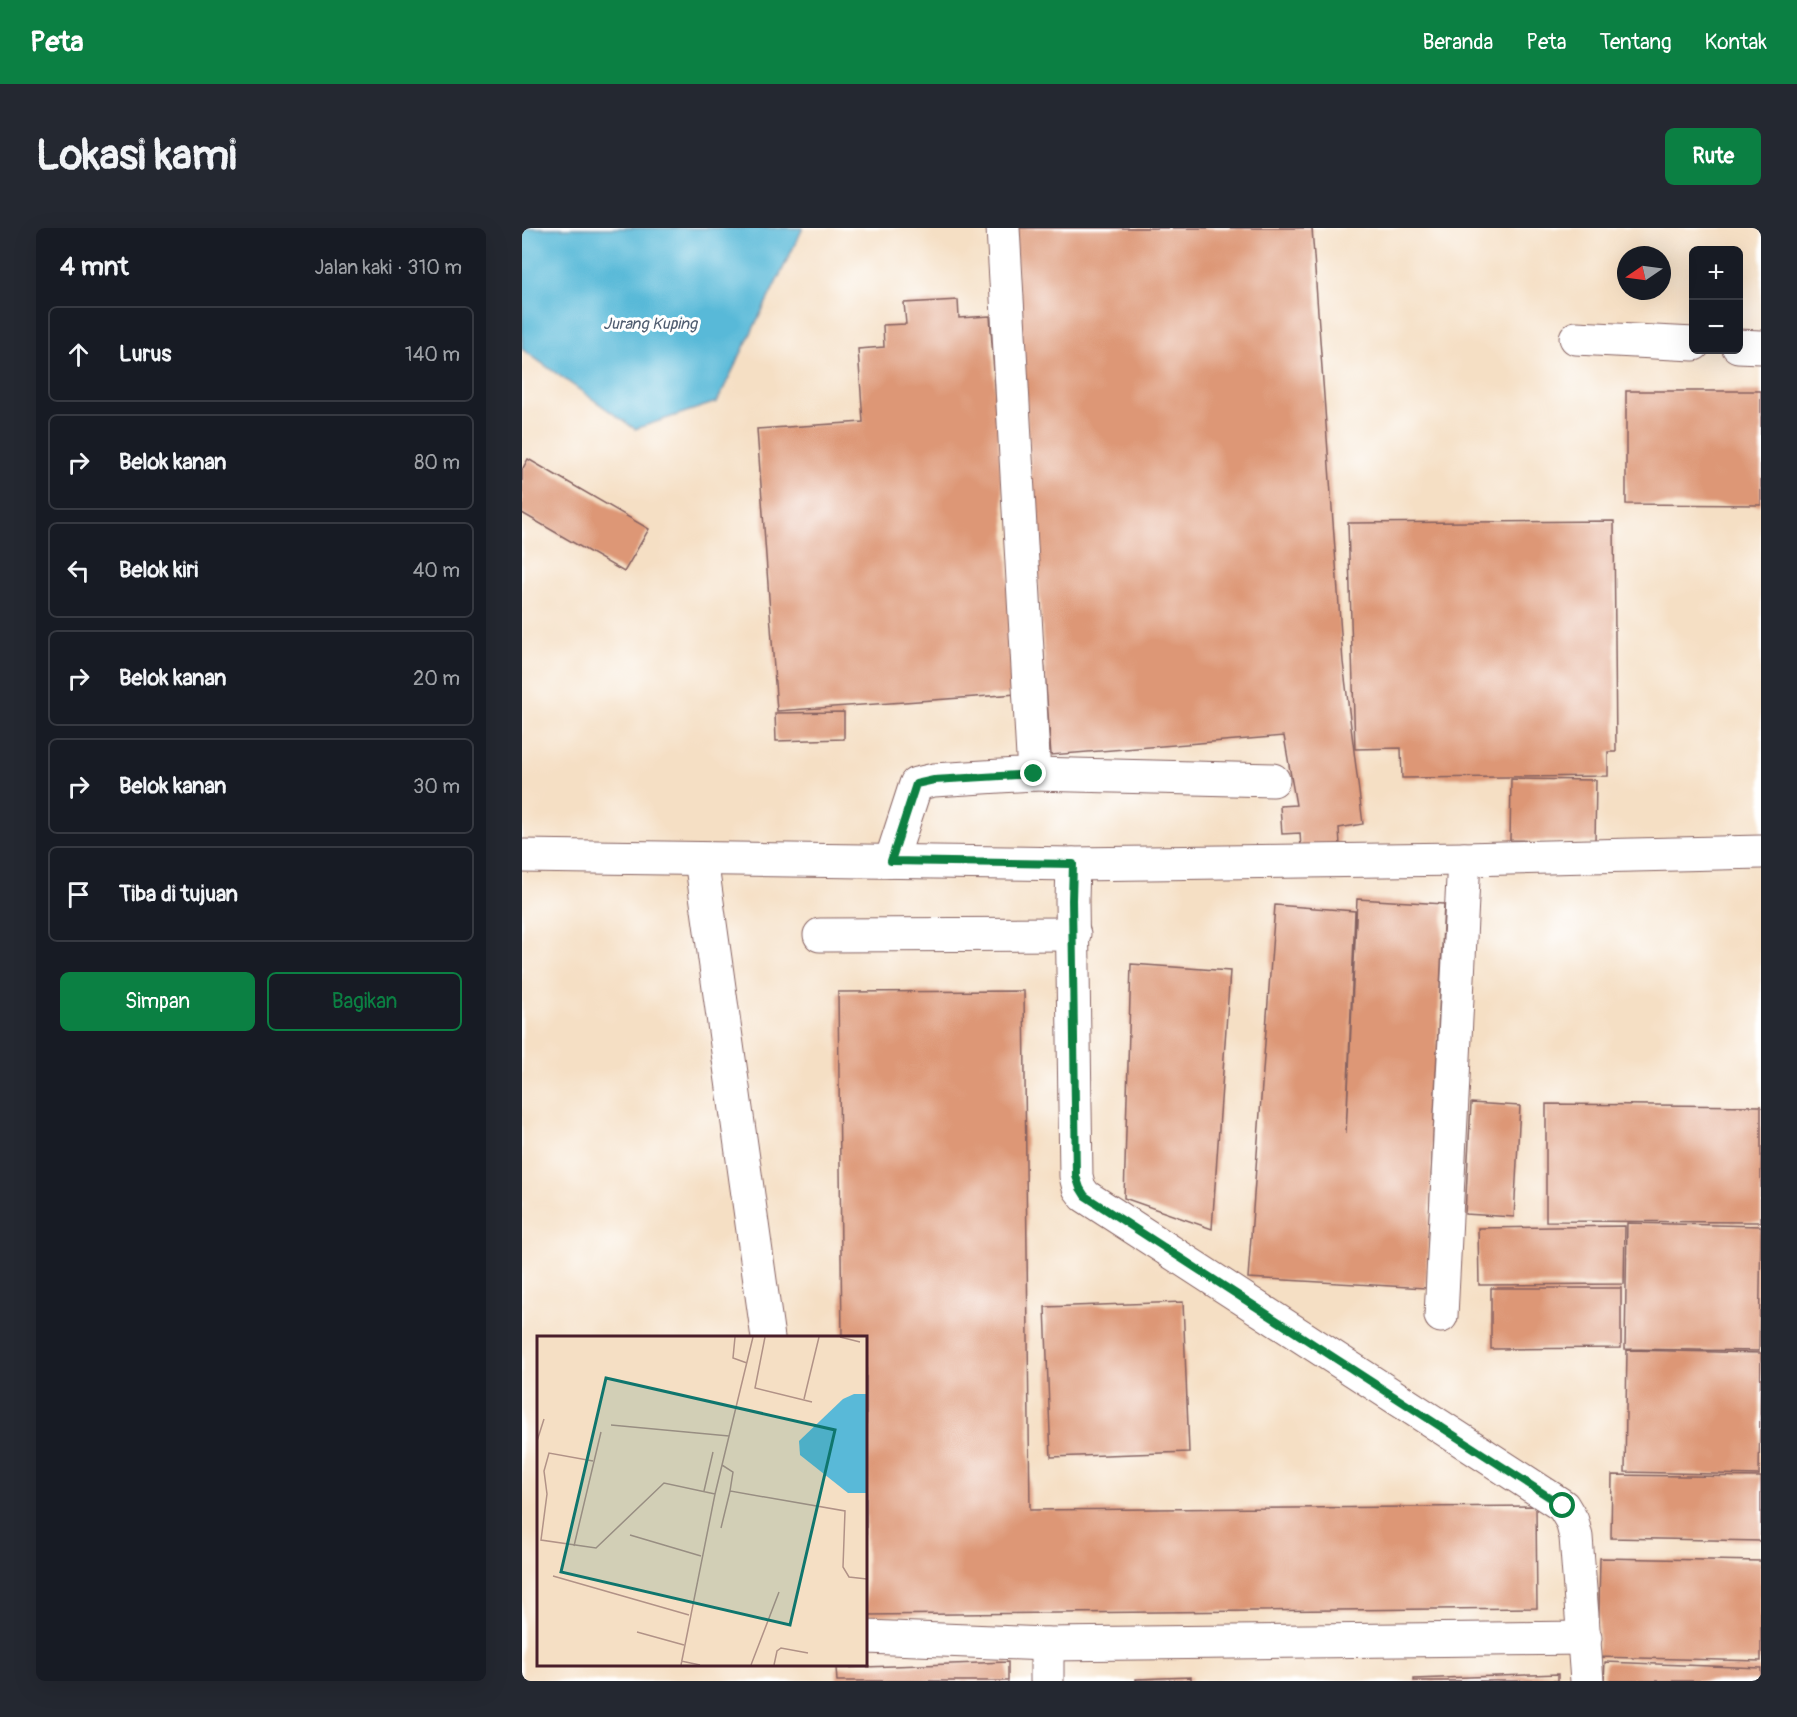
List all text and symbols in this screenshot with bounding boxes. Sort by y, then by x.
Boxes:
text: Peta [30,25,84,60]
text: Beranda [1423,29,1493,56]
text: Peta [1526,29,1567,56]
text: Tentang [1600,29,1672,56]
text: Kontak [1705,29,1767,56]
button: Rute [1665,128,1761,185]
text: Lokasi kami [36,130,236,182]
north arrow [1617,246,1671,300]
map controls [1689,246,1743,354]
button: + [1689,246,1743,300]
text: 4 mnt [60,251,129,283]
text: Jalan kaki · 310 m [315,255,462,280]
button: − [1689,300,1743,354]
water label: Jurang Kuping [603,314,699,334]
icon: ahead [62,338,95,371]
text: Lurus [119,340,171,368]
text: 140 m [405,342,460,367]
icon: right [62,446,95,479]
text: Belok kanan [119,448,227,476]
text: 80 m [414,450,460,475]
icon: left [62,554,95,587]
text: Belok kiri [119,556,198,584]
text: 40 m [413,558,460,583]
icon: right [62,662,95,695]
text: Belok kanan [119,664,227,692]
text: 20 m [413,666,460,691]
route end [1020,760,1046,786]
icon: right [62,770,95,803]
text: Belok kanan [119,772,227,800]
text: 30 m [413,774,460,799]
icon: arrive [62,878,95,911]
text: Tiba di tujuan [119,880,238,908]
button: Simpan [60,972,255,1031]
button: Bagikan [267,972,462,1031]
inset map [537,1336,867,1666]
route start [1549,1492,1575,1518]

